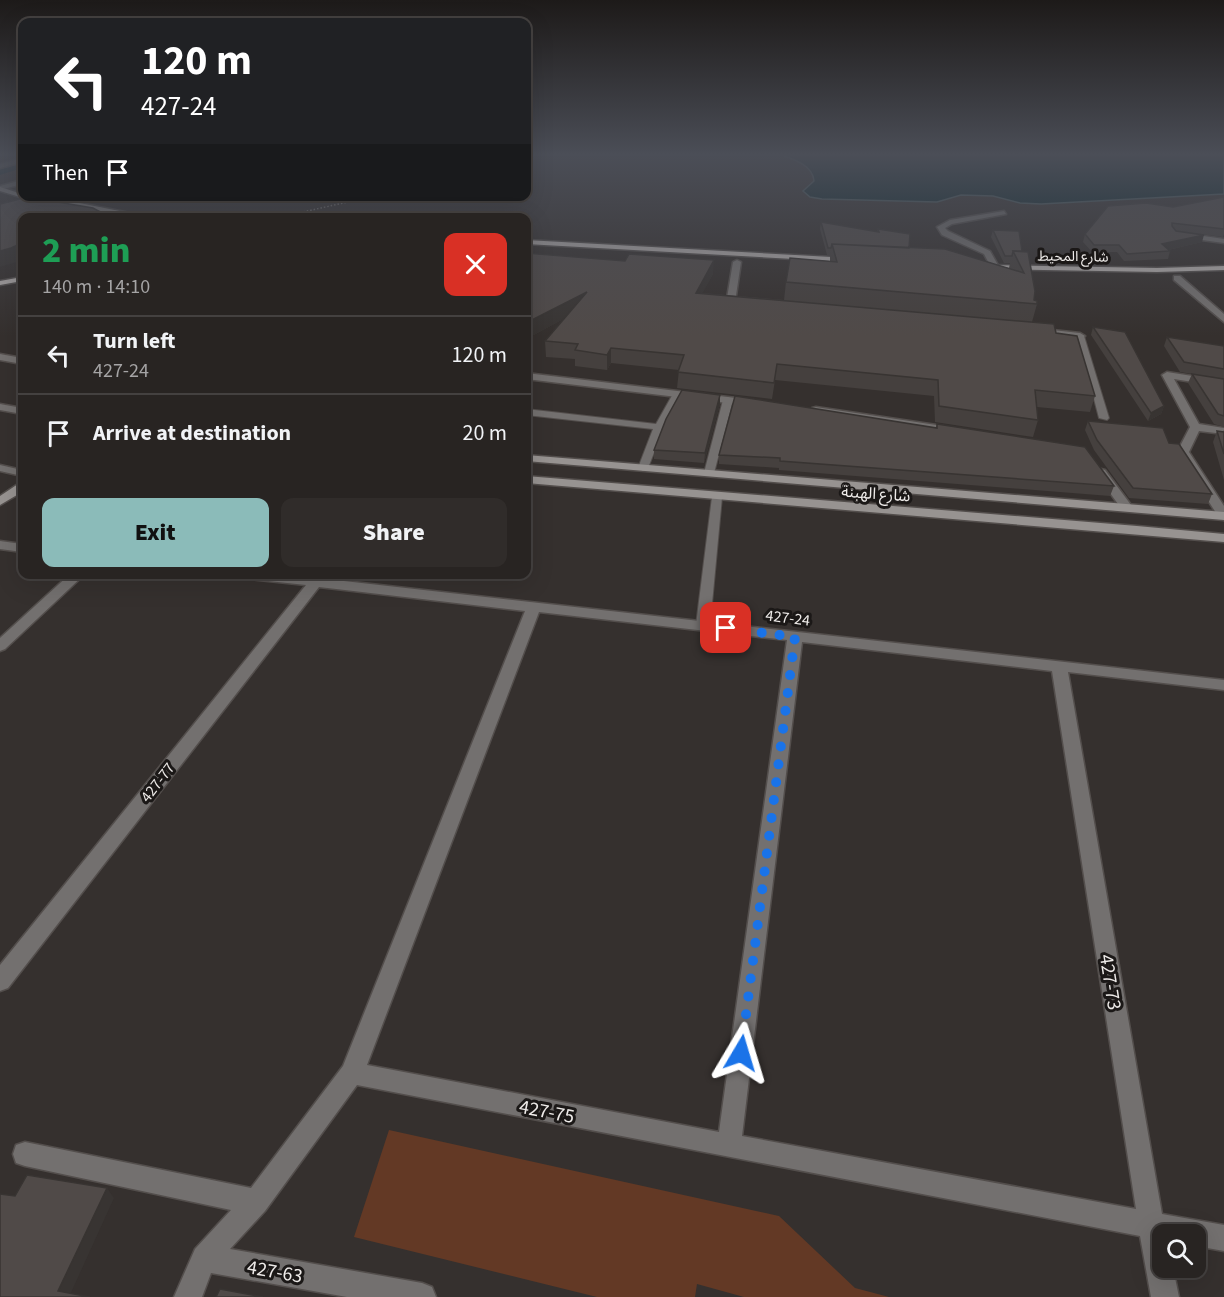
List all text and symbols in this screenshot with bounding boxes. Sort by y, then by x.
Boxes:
text: 120 m [141,31,252,91]
icon: left [42,42,120,120]
text: 427-24 [141,87,217,126]
icon: arrive [101,156,134,189]
text: Then [42,157,89,189]
text: 2 min [42,225,130,276]
button: close [444,233,507,296]
street label: شارع المحيط [1037,246,1109,268]
text: 140 m · 14:10 [42,273,150,301]
text: Turn left [93,325,175,357]
icon: left [42,339,75,372]
text: 120 m [452,339,507,371]
text: 427-24 [93,357,149,385]
icon: arrive [42,417,75,450]
text: Arrive at destination [93,417,291,449]
text: 20 m [462,417,507,449]
street label: شارع الهبنة [841,481,911,508]
button: Exit [42,498,269,567]
button: Share [281,498,507,567]
pin [700,602,751,653]
street label: 427-24 [764,604,811,632]
icon: arrive [709,611,742,644]
street label: 427-77 [135,758,180,807]
street label: 427-73 [1092,952,1128,1012]
position arrow [709,1021,773,1085]
street label: 427-75 [517,1093,577,1131]
map controls [1152,1224,1206,1278]
button: search [1152,1224,1206,1278]
street label: 427-63 [245,1253,305,1291]

